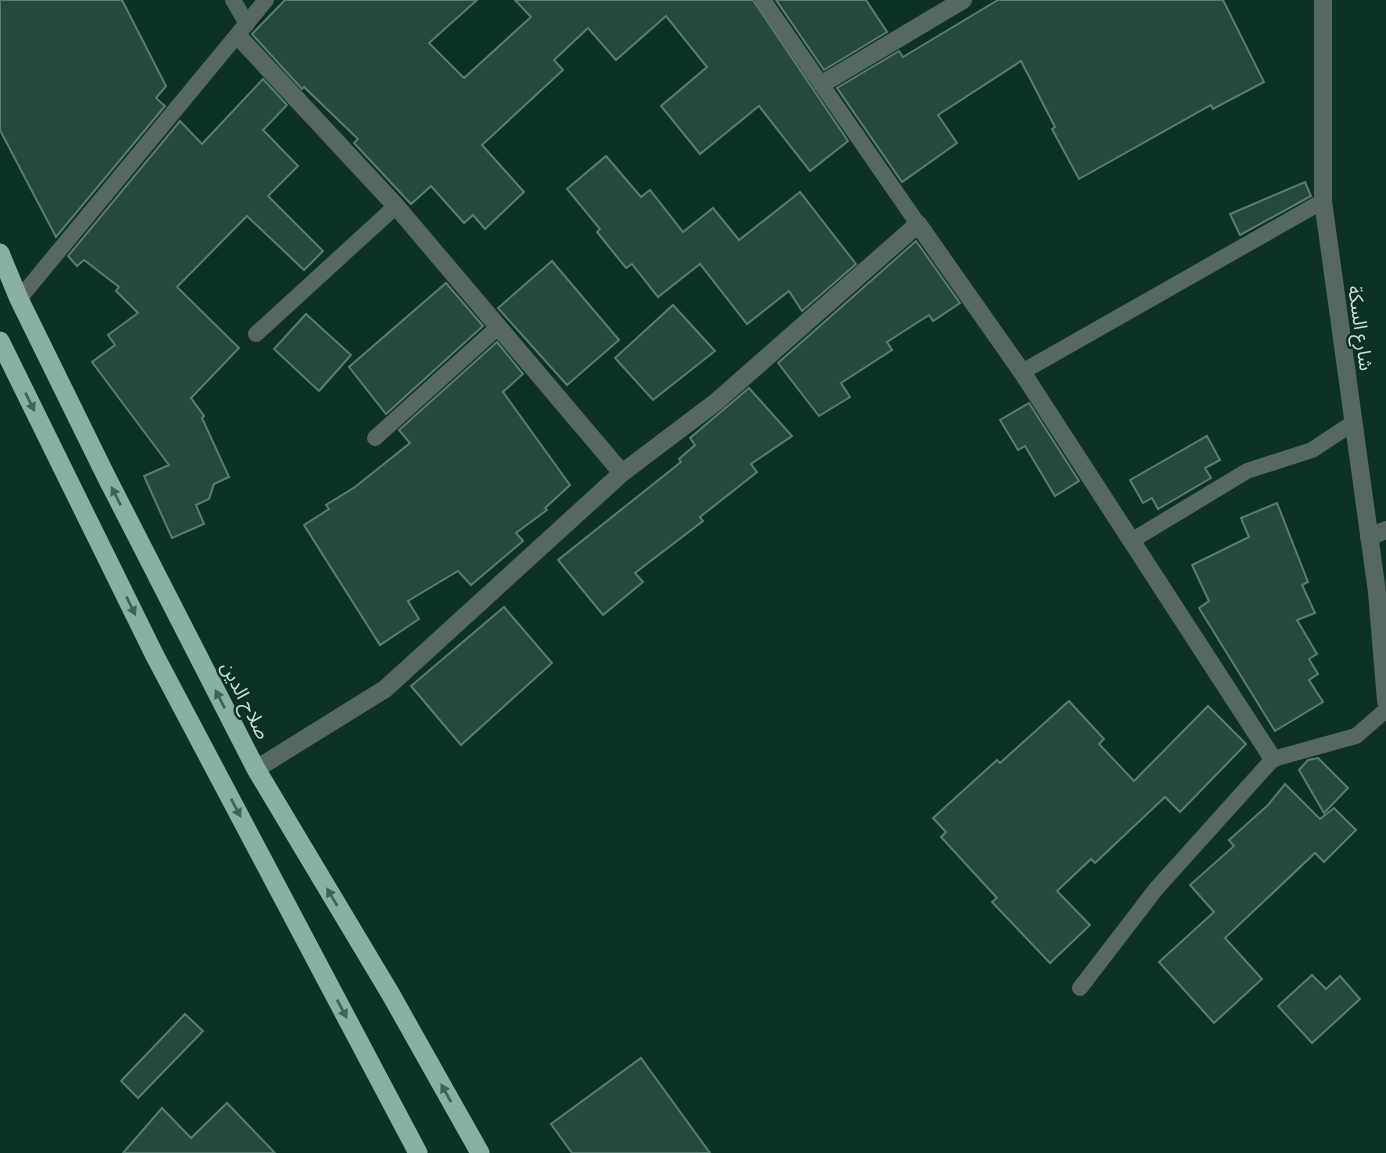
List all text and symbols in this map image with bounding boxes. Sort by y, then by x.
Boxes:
street label: شارع السكة [1341,284,1380,372]
one-way arrow [25,392,36,412]
one-way arrow [111,486,123,506]
one-way arrow [125,596,136,616]
street label: صلاح الدين [214,657,277,744]
one-way arrow [215,689,226,709]
one-way arrow [230,798,241,818]
one-way arrow [326,887,339,906]
one-way arrow [336,1000,348,1019]
one-way arrow [440,1084,452,1103]

